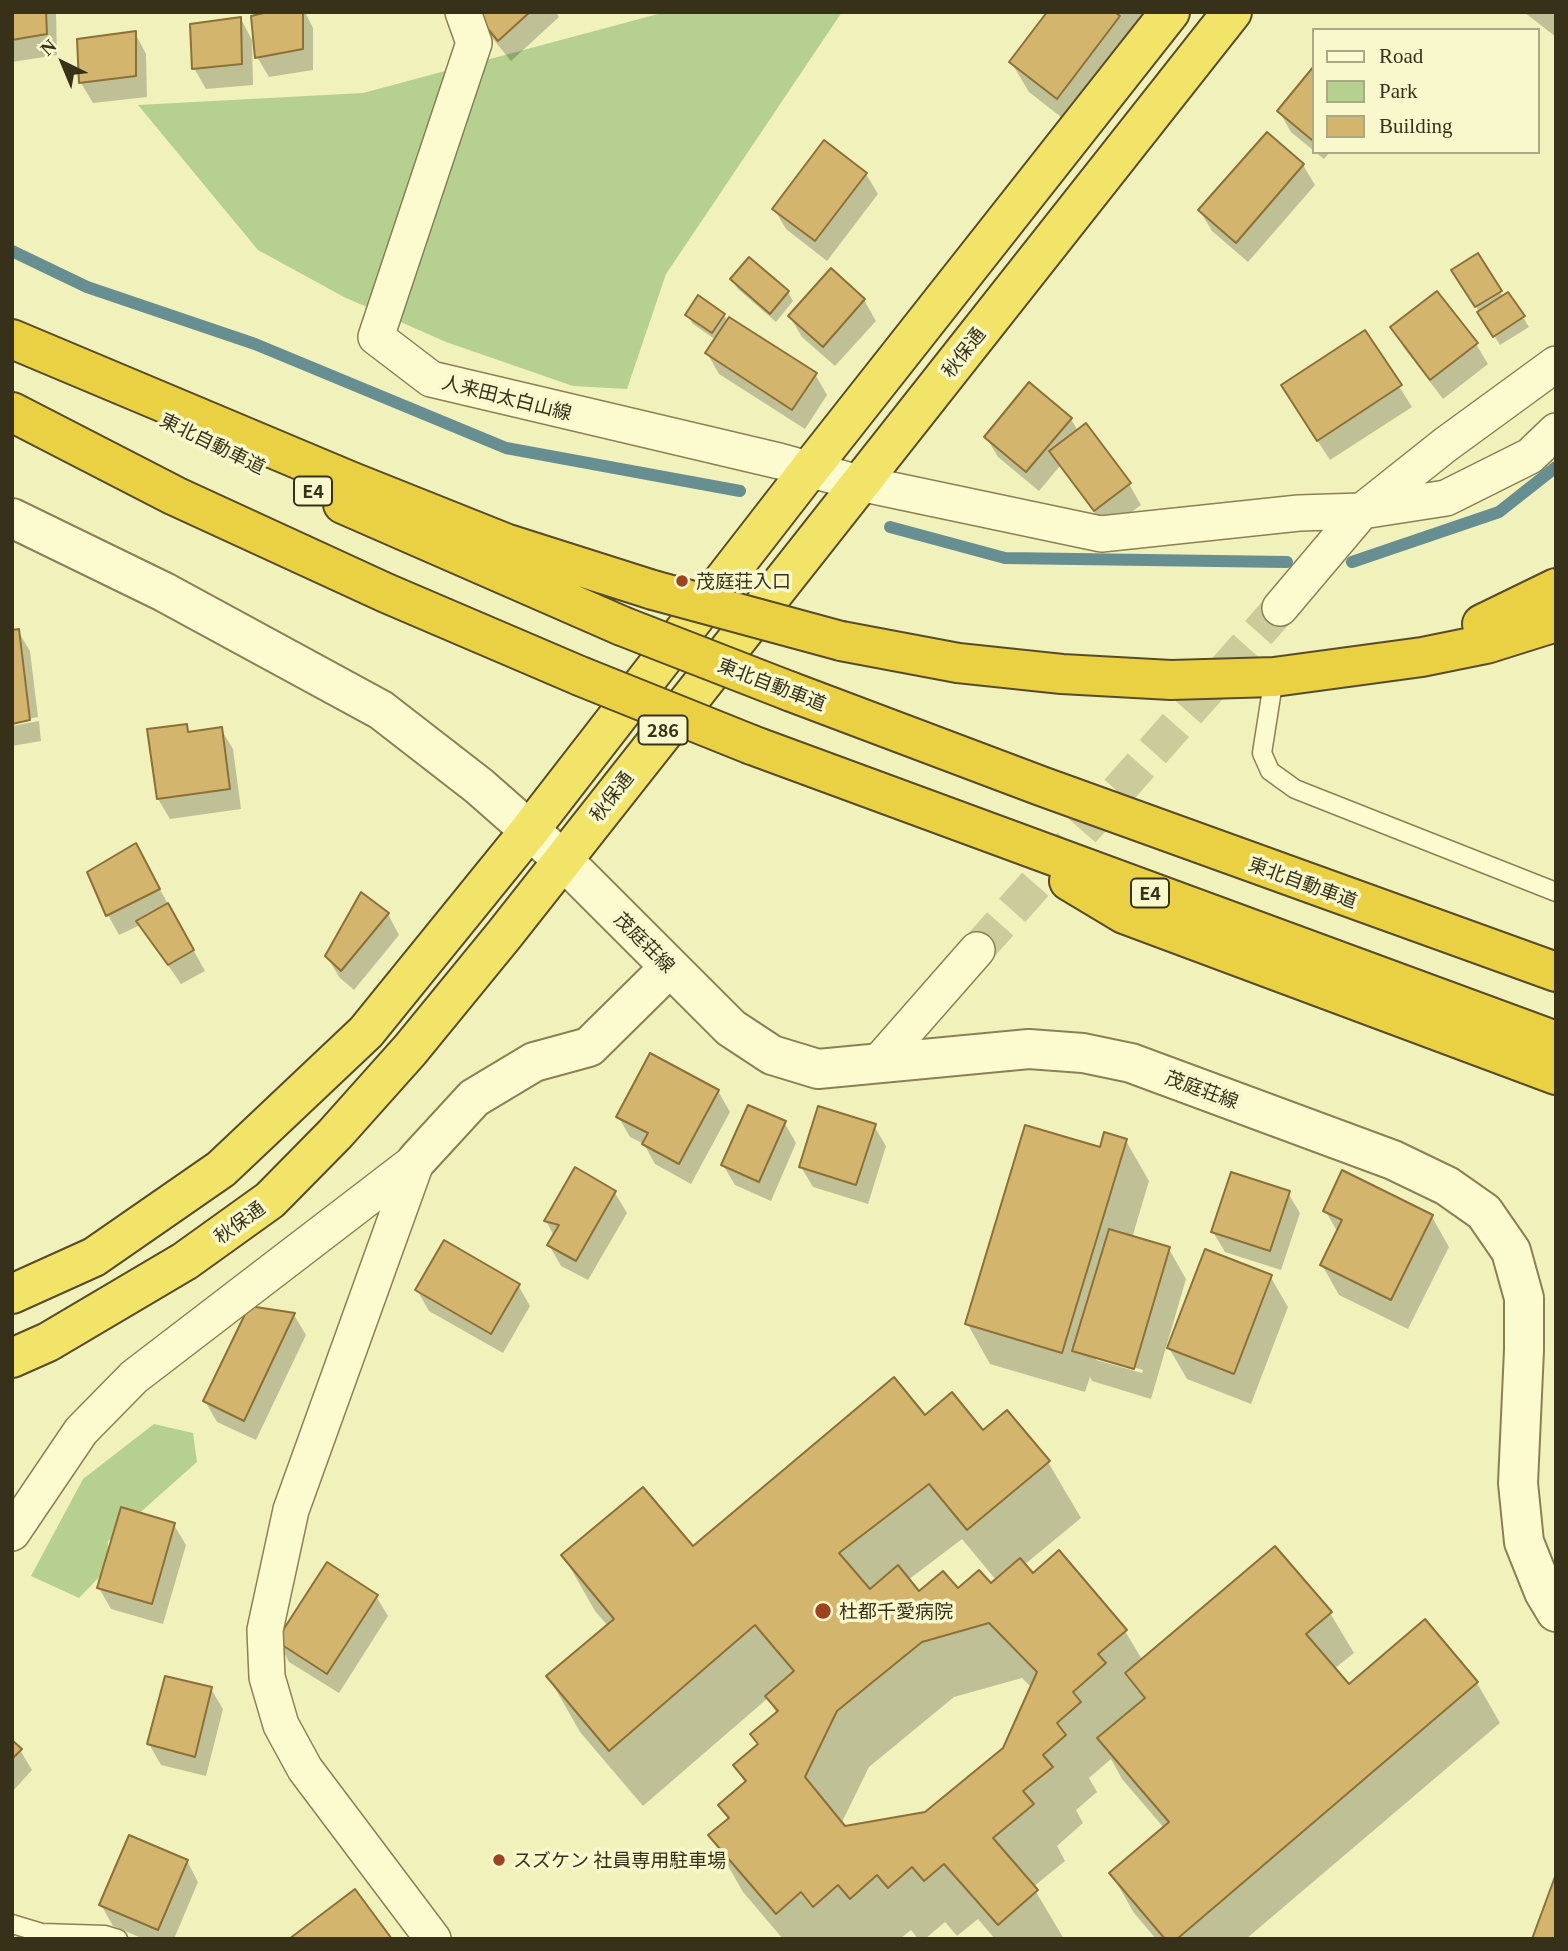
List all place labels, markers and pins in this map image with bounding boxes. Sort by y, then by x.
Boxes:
place label: 茂庭荘入口 [696,570,791,592]
marker: 茂庭荘入口 [674,573,690,589]
place label: 杜都千愛病院 [839,1600,953,1622]
marker: 杜都千愛病院 [813,1601,833,1621]
place label: スズケン 社員専用駐車場 [513,1849,726,1871]
marker: スズケン 社員専用駐車場 [491,1852,507,1868]

